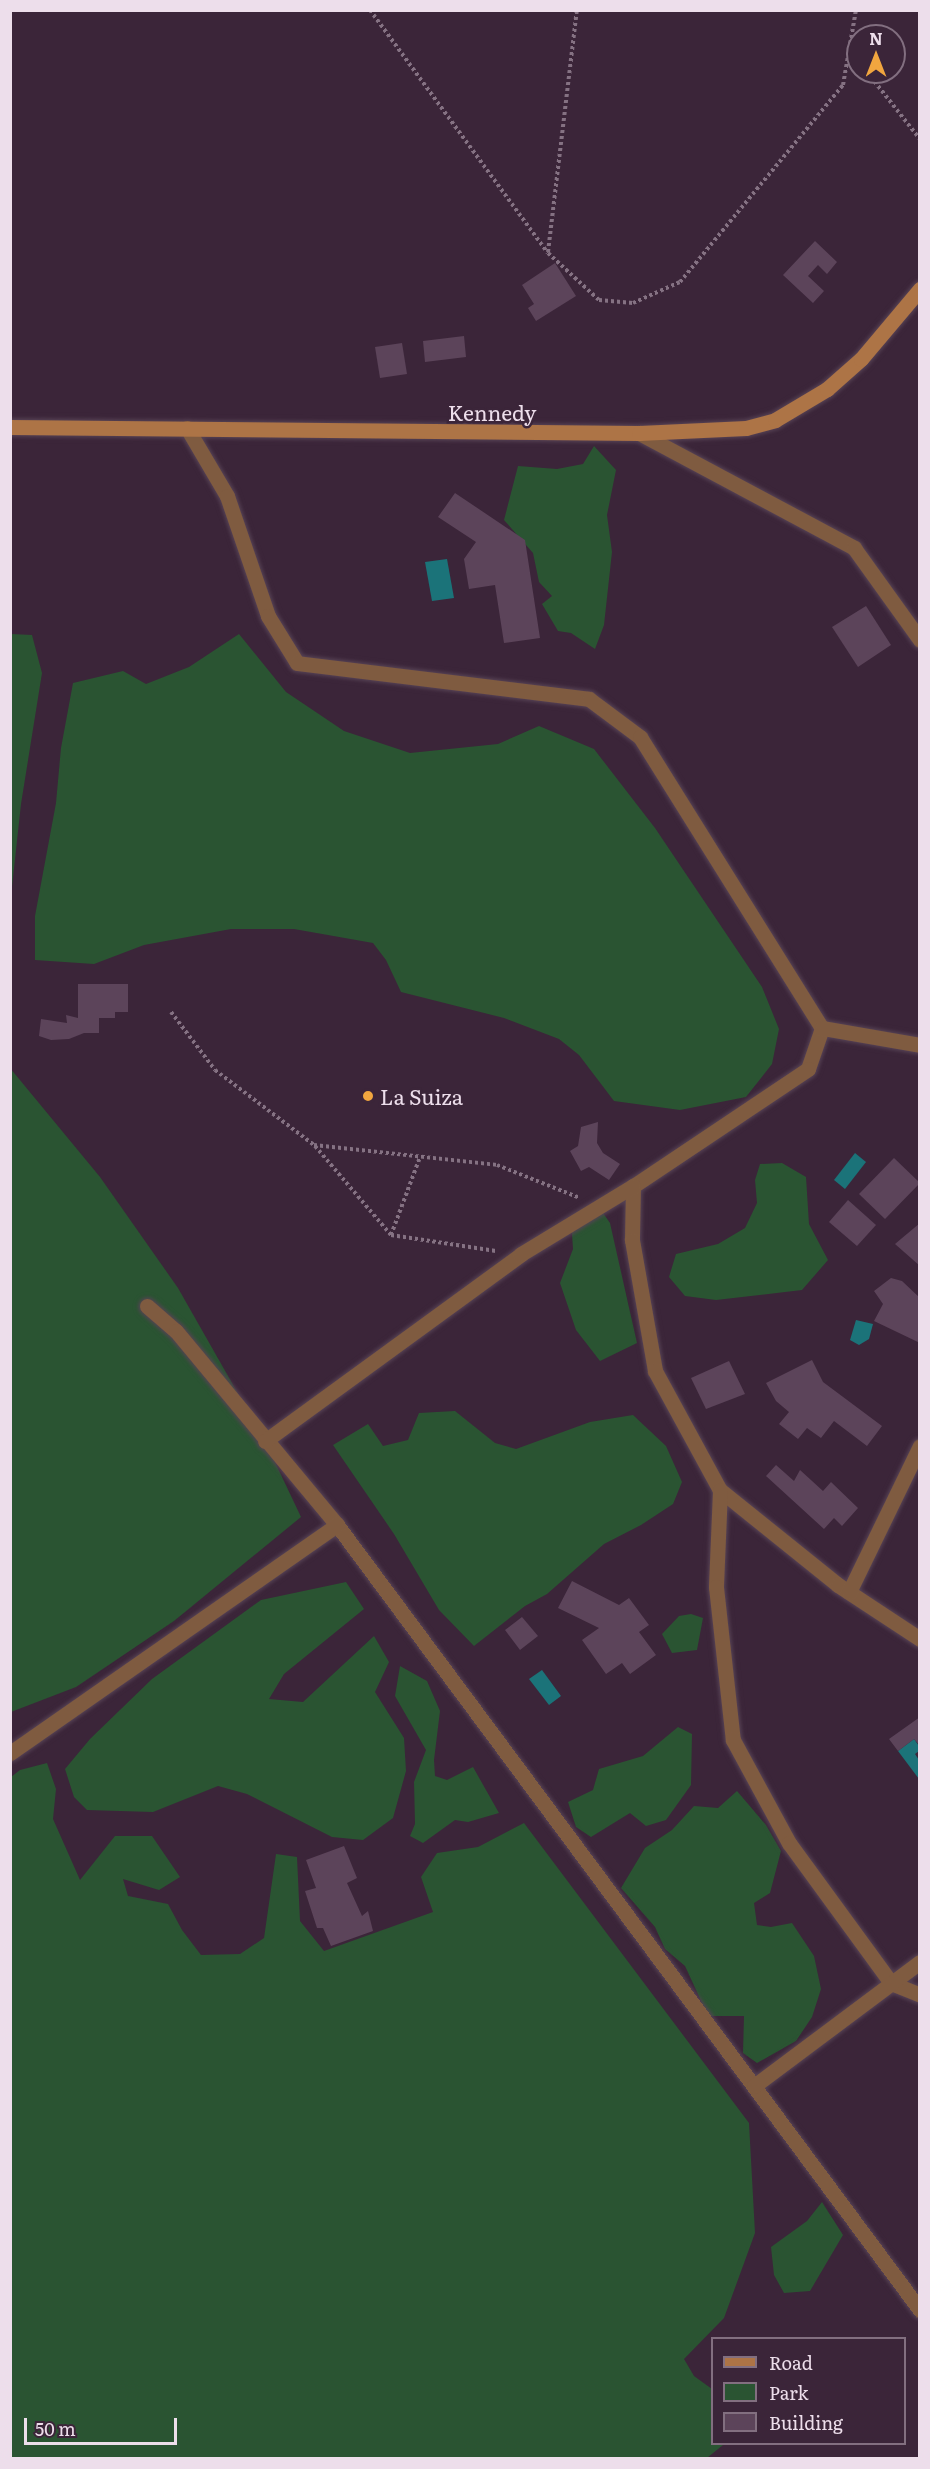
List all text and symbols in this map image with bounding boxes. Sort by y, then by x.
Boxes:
north arrow [846,24,906,84]
text: N [869,26,883,50]
street label: Kennedy [448,399,536,425]
place label: La Suiza [380,1083,463,1109]
marker: La Suiza [361,1089,375,1103]
legend [711,2337,906,2445]
text: Road [769,2349,813,2376]
text: Park [769,2379,808,2406]
scale bar [27,2406,180,2444]
text: Building [769,2409,843,2436]
text: 50 m [35,2415,76,2442]

